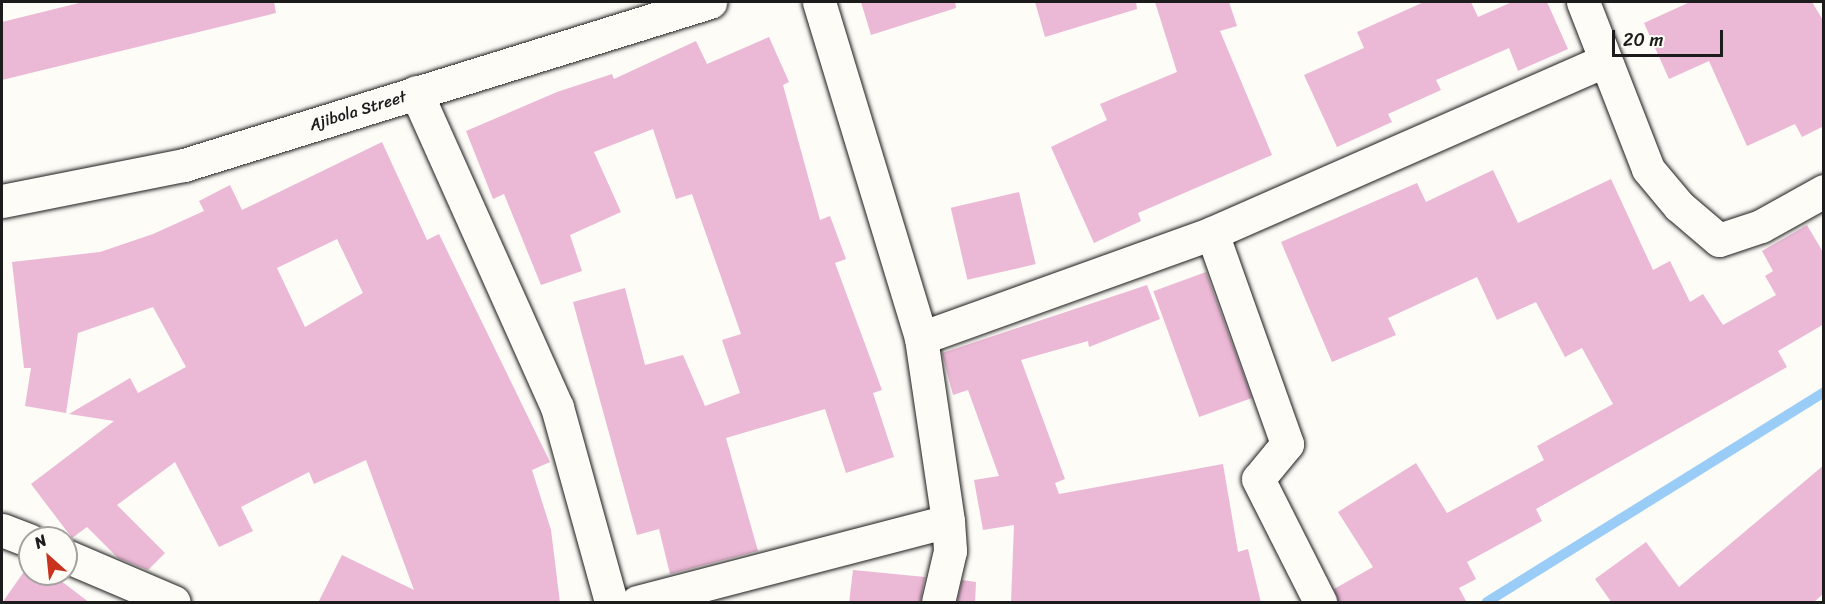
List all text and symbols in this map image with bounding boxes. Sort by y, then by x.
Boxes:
scale bar [1615,18,1726,56]
text: 20 m [1623,24,1663,56]
street label: Ajibola Street [307,87,409,135]
north arrow [18,526,78,586]
text: N [29,526,52,557]

